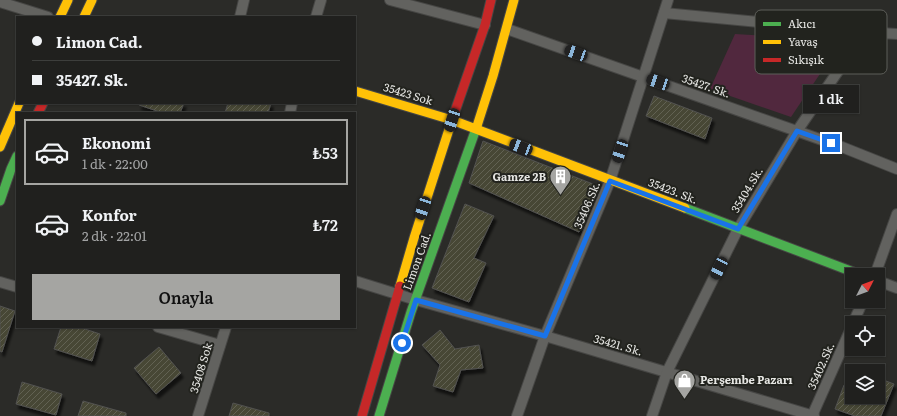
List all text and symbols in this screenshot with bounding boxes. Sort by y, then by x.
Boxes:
legend [755,10,887,74]
text: Akıcı [788,15,816,31]
text: Limon Cad. [56,30,143,53]
text: Yavaş [788,33,817,49]
car [563,43,589,63]
text: Sıkışık [788,51,824,67]
text: 35427. Sk. [56,68,128,91]
street label: 35427. Sk. [680,69,733,101]
car [645,72,671,92]
street label: 35423 Sok [382,78,435,108]
callout: 1 dk [803,85,859,113]
text: 1 dk [819,89,843,108]
car [443,107,461,133]
text: Ekonomi [82,131,151,154]
icon: car [34,134,70,170]
route end [822,134,840,152]
car [508,137,534,157]
car [611,138,629,164]
text: ₺53 [312,141,338,164]
text: 1 dk · 22:00 [82,154,148,173]
building icon: Gamze 2B [548,164,574,197]
street label: 35404.Sk. [726,164,766,215]
place label: Gamze 2B [493,168,546,184]
street label: 35423. Sk. [646,173,700,207]
street label: 35406.Sk. [569,178,603,231]
car [414,195,432,221]
text: Konfor [82,203,137,226]
icon: car [34,206,70,242]
text: ₺72 [313,213,338,236]
text: 2 dk · 22:01 [82,226,147,245]
street label: Limon Cad. [398,229,434,292]
car [708,255,730,281]
north arrow [845,268,885,308]
map controls [845,268,885,404]
button: Onayla [32,274,340,320]
button: locate [845,316,885,356]
street label: 35421. Sk. [592,329,645,359]
route start [393,334,411,352]
street label: 35408 Sok [185,340,215,395]
street label: 35402.Sk. [803,340,838,392]
button: layers [845,364,885,404]
shop icon: Perşembe Pazarı [671,367,697,400]
place label: Perşembe Pazarı [700,371,793,387]

